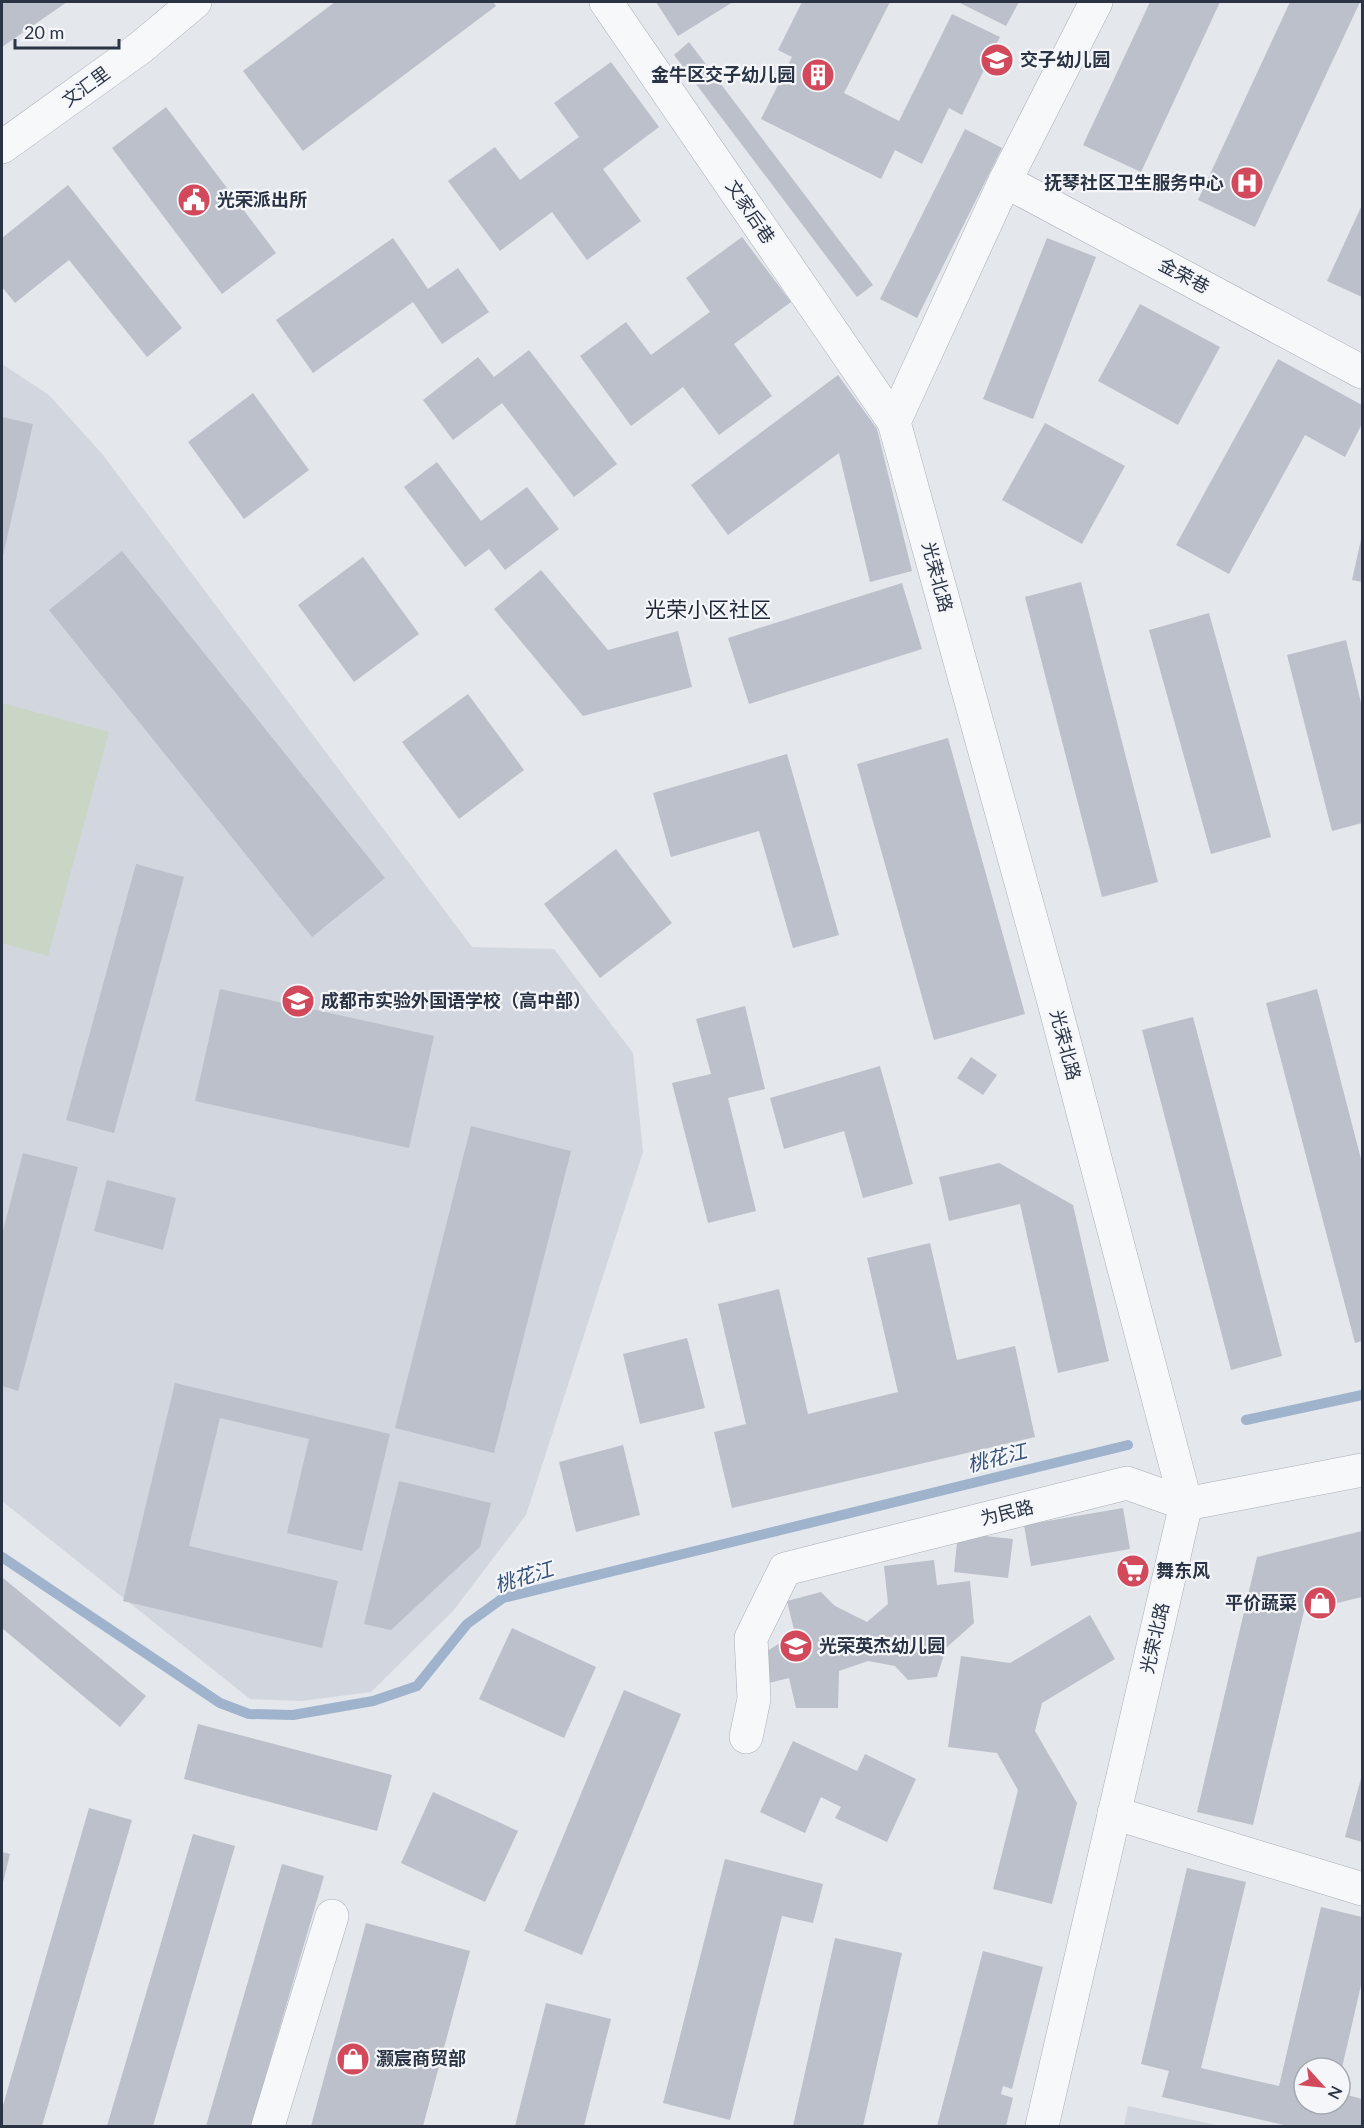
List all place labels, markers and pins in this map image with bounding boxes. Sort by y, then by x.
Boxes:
school or university icon: 交子幼儿园 [979,42,1015,78]
place label: 交子幼儿园 [1020,48,1110,70]
building icon: 金牛区交子幼儿园 [800,57,836,93]
place label: 金牛区交子幼儿园 [651,63,795,85]
hospital icon: 抚琴社区卫生服务中心 [1229,165,1265,201]
place label: 抚琴社区卫生服务中心 [1044,171,1224,193]
public building icon: 光荣派出所 [176,182,212,218]
place label: 光荣派出所 [217,188,307,210]
school or university icon: 成都市实验外国语学校（高中部） [280,983,316,1019]
place label: 成都市实验外国语学校（高中部） [321,989,591,1011]
supermarket icon: 舞东风 [1115,1553,1151,1589]
place label: 舞东风 [1156,1559,1210,1581]
shop icon: 平价蔬菜 [1302,1585,1338,1621]
place label: 平价蔬菜 [1225,1591,1297,1613]
school or university icon: 光荣英杰幼儿园 [778,1628,814,1664]
place label: 光荣英杰幼儿园 [819,1634,945,1656]
shop icon: 灏宸商贸部 [335,2041,371,2077]
place label: 灏宸商贸部 [376,2047,466,2069]

